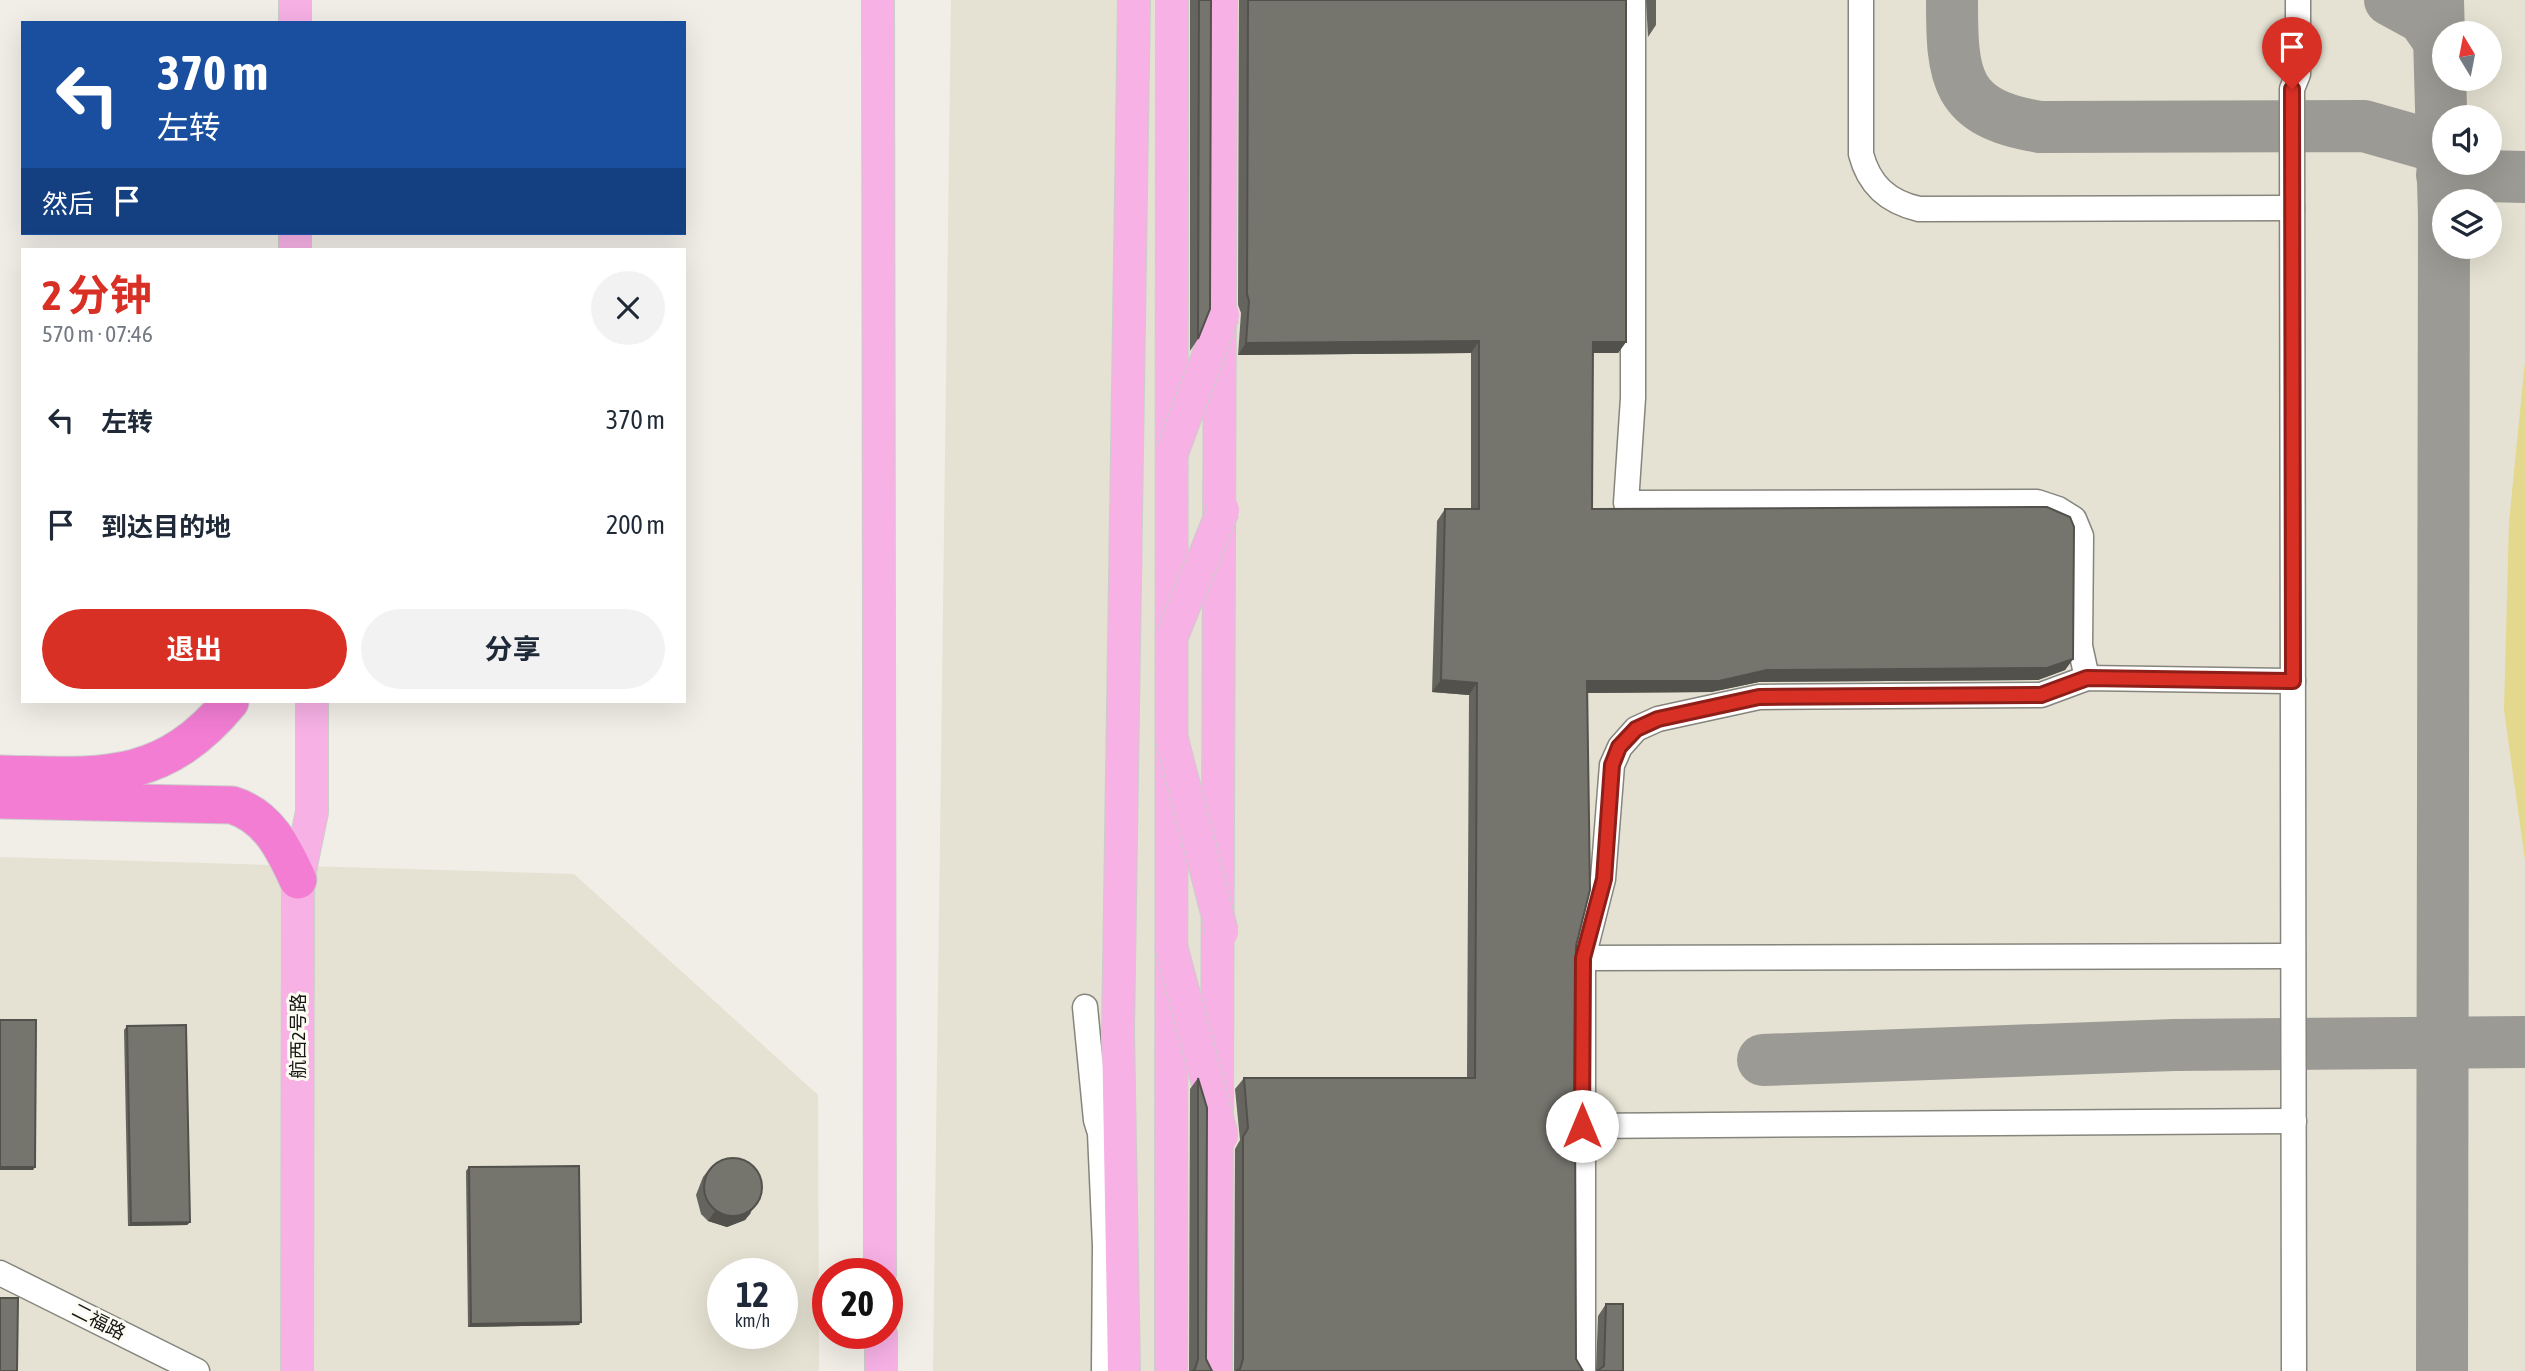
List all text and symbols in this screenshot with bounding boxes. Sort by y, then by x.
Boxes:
pin [2262,17,2322,89]
north arrow [2432,21,2502,91]
map controls [2432,21,2502,259]
icon: arrive [2273,28,2311,66]
text: 370 m [157,44,268,100]
icon: left [42,49,133,140]
button: sound [2432,105,2502,175]
text: 左转 [157,109,221,146]
icon: arrive [108,182,146,220]
text: 然后 [42,189,94,219]
button: layers [2432,189,2502,259]
text: 2 分钟 [42,271,152,319]
button: close [591,271,665,345]
text: 570 m · 07:46 [42,321,153,347]
icon: left [42,401,80,439]
text: 370 m [606,405,665,435]
text: 左转 [101,407,153,437]
icon: arrive [42,506,80,544]
text: 200 m [606,510,665,540]
text: 到达目的地 [101,512,231,542]
button: 退出 [42,609,347,689]
button: 分享 [361,609,665,689]
street label: 航西2号路 [287,994,309,1078]
position arrow [1545,1089,1619,1163]
speed limit sign: 20 [812,1258,903,1349]
text: 12 [736,1274,769,1314]
street label: 二福路 [69,1298,129,1344]
text: km/h [735,1310,770,1331]

